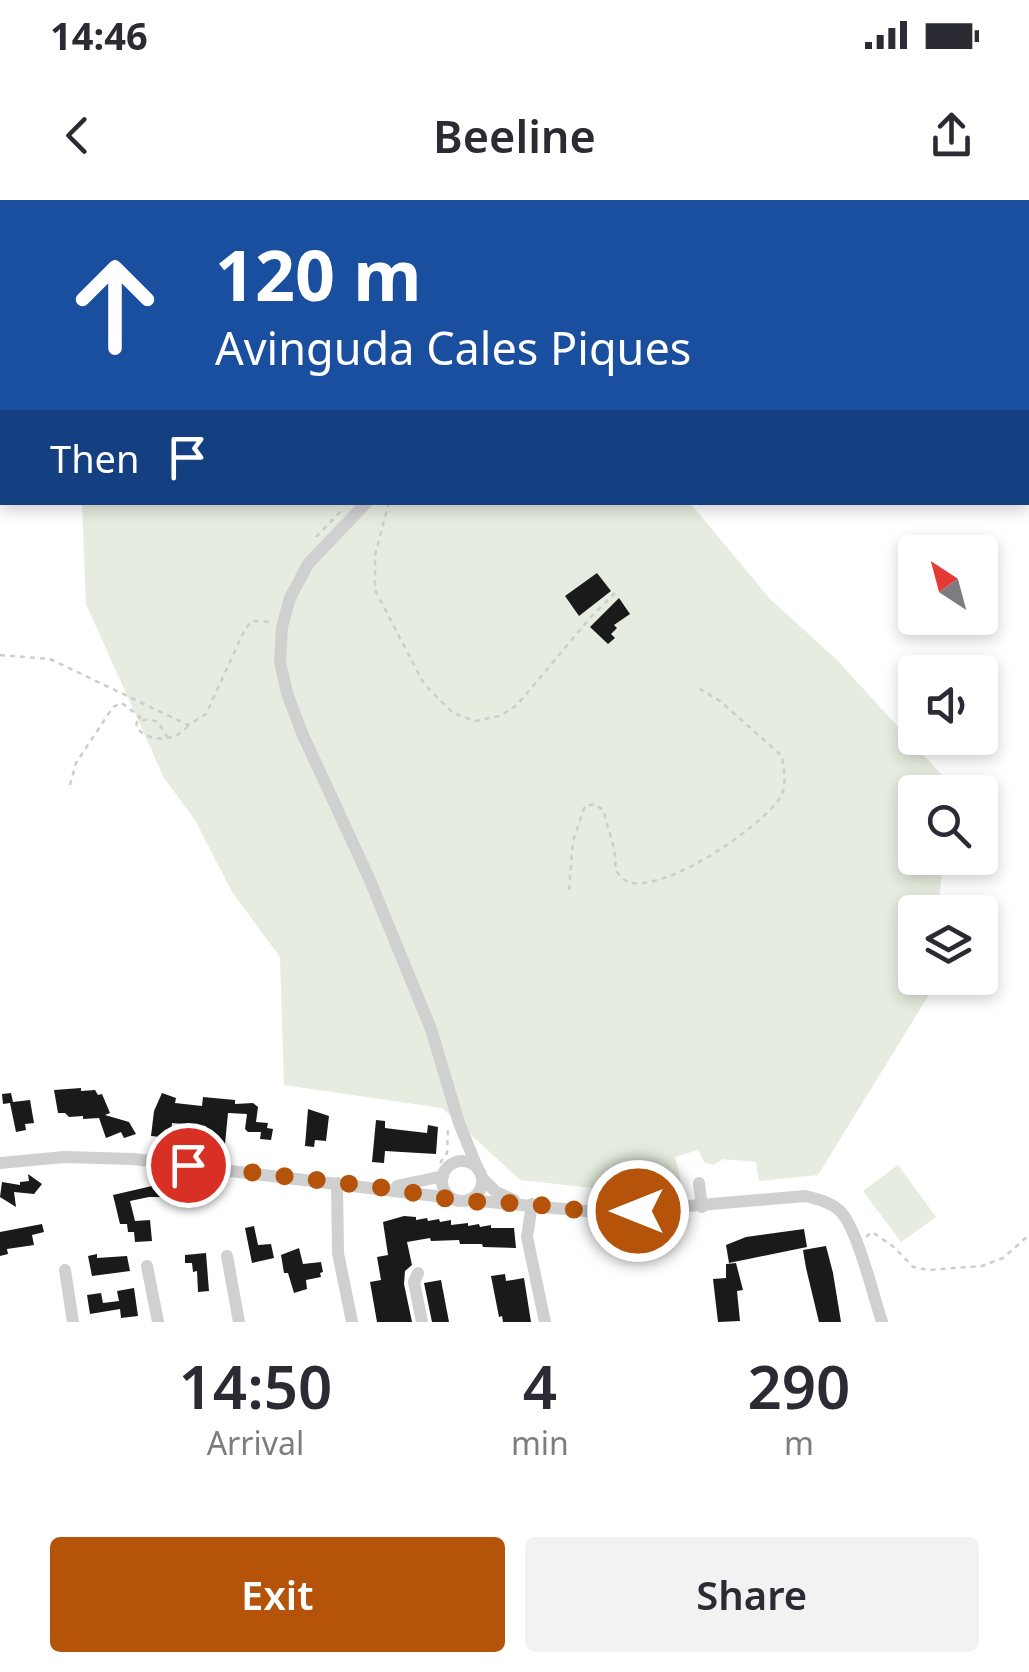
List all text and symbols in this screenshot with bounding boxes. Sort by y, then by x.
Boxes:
text: 14:46 [50,9,148,61]
text: Beeline [433,105,596,166]
icon: back [50,108,105,163]
icon: share [924,108,979,163]
text: 120 m [215,226,422,322]
icon: ahead [50,240,180,370]
text: Avinguda Cales Piques [215,317,691,378]
icon: arrive [160,430,215,485]
text: Then [50,432,140,484]
north arrow [898,535,998,635]
map controls [898,535,998,995]
button: sound [898,655,998,755]
button: search [898,775,998,875]
button: layers [898,895,998,995]
pin [146,1123,231,1208]
icon: arrive [161,1138,216,1193]
position arrow [586,1159,690,1263]
text: 14:50 [179,1345,332,1427]
text: 4 [523,1345,557,1427]
text: 290 [747,1345,850,1427]
text: Arrival [207,1421,304,1464]
text: min [511,1421,569,1464]
text: m [784,1421,814,1464]
button: Exit [50,1537,505,1652]
button: Share [525,1537,979,1652]

